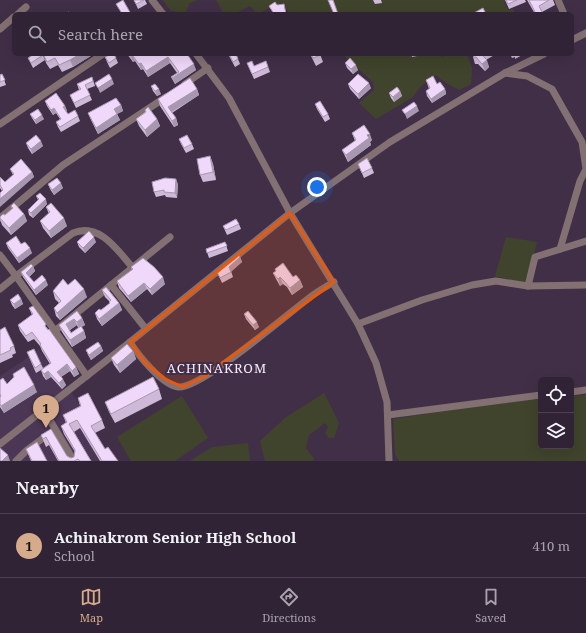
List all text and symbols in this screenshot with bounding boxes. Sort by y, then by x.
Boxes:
search box [12,12,574,56]
icon: search [26,23,48,45]
text: Search here [58,24,143,44]
your location [307,177,327,197]
district label: ACHINAKROM [167,359,267,377]
map controls [538,377,574,449]
button: locate [538,377,574,413]
pin: 1 [33,395,59,428]
button: layers [538,413,574,449]
text: Nearby [16,476,79,499]
text: Achinakrom Senior High School [54,527,296,547]
text: 1 [25,537,33,555]
text: 410 m [533,537,570,555]
text: School [54,547,95,565]
tab: Map [80,586,103,625]
tab: Directions [262,586,316,625]
tab: Saved [475,586,506,625]

